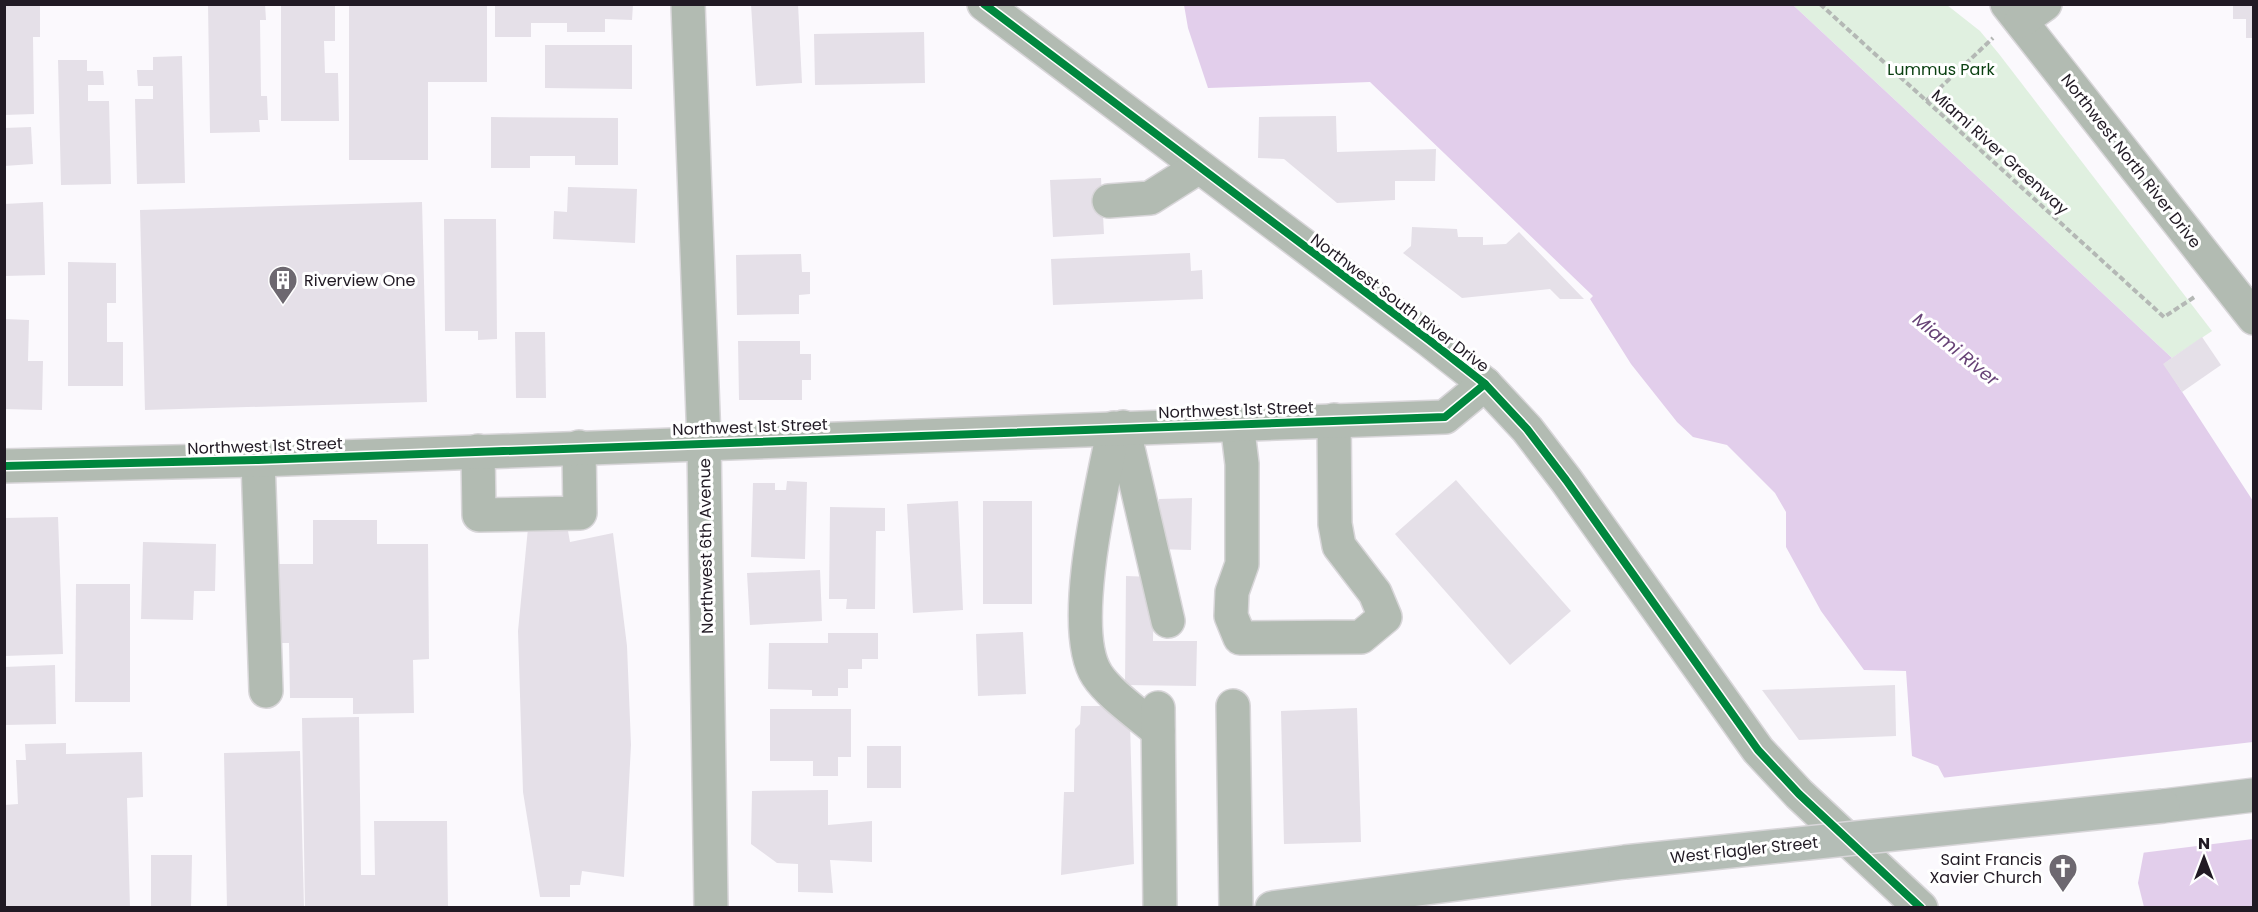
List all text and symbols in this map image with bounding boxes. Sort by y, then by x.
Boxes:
park label: Lummus Park [1887,58,1995,81]
street label: Northwest North River Drive [2056,69,2207,253]
street label: Miami River Greenway [1926,84,2074,220]
street label: Northwest South River Drive [1306,228,1494,378]
building icon: Riverview One [267,264,299,306]
place label: Riverview One [304,269,416,292]
water label: Miami River [1908,307,2005,392]
street label: Northwest 1st Street [1158,396,1314,424]
street label: Northwest 1st Street [672,413,828,441]
street label: Northwest 1st Street [187,432,343,460]
street label: Northwest 6th Avenue [693,458,719,634]
north arrow [2174,828,2234,888]
street label: West Flagler Street [1669,831,1819,869]
text: N [2198,832,2210,855]
place label: Saint Francis Xavier Church [1929,848,2042,889]
church icon: Saint Francis Xavier Church [2047,852,2079,894]

